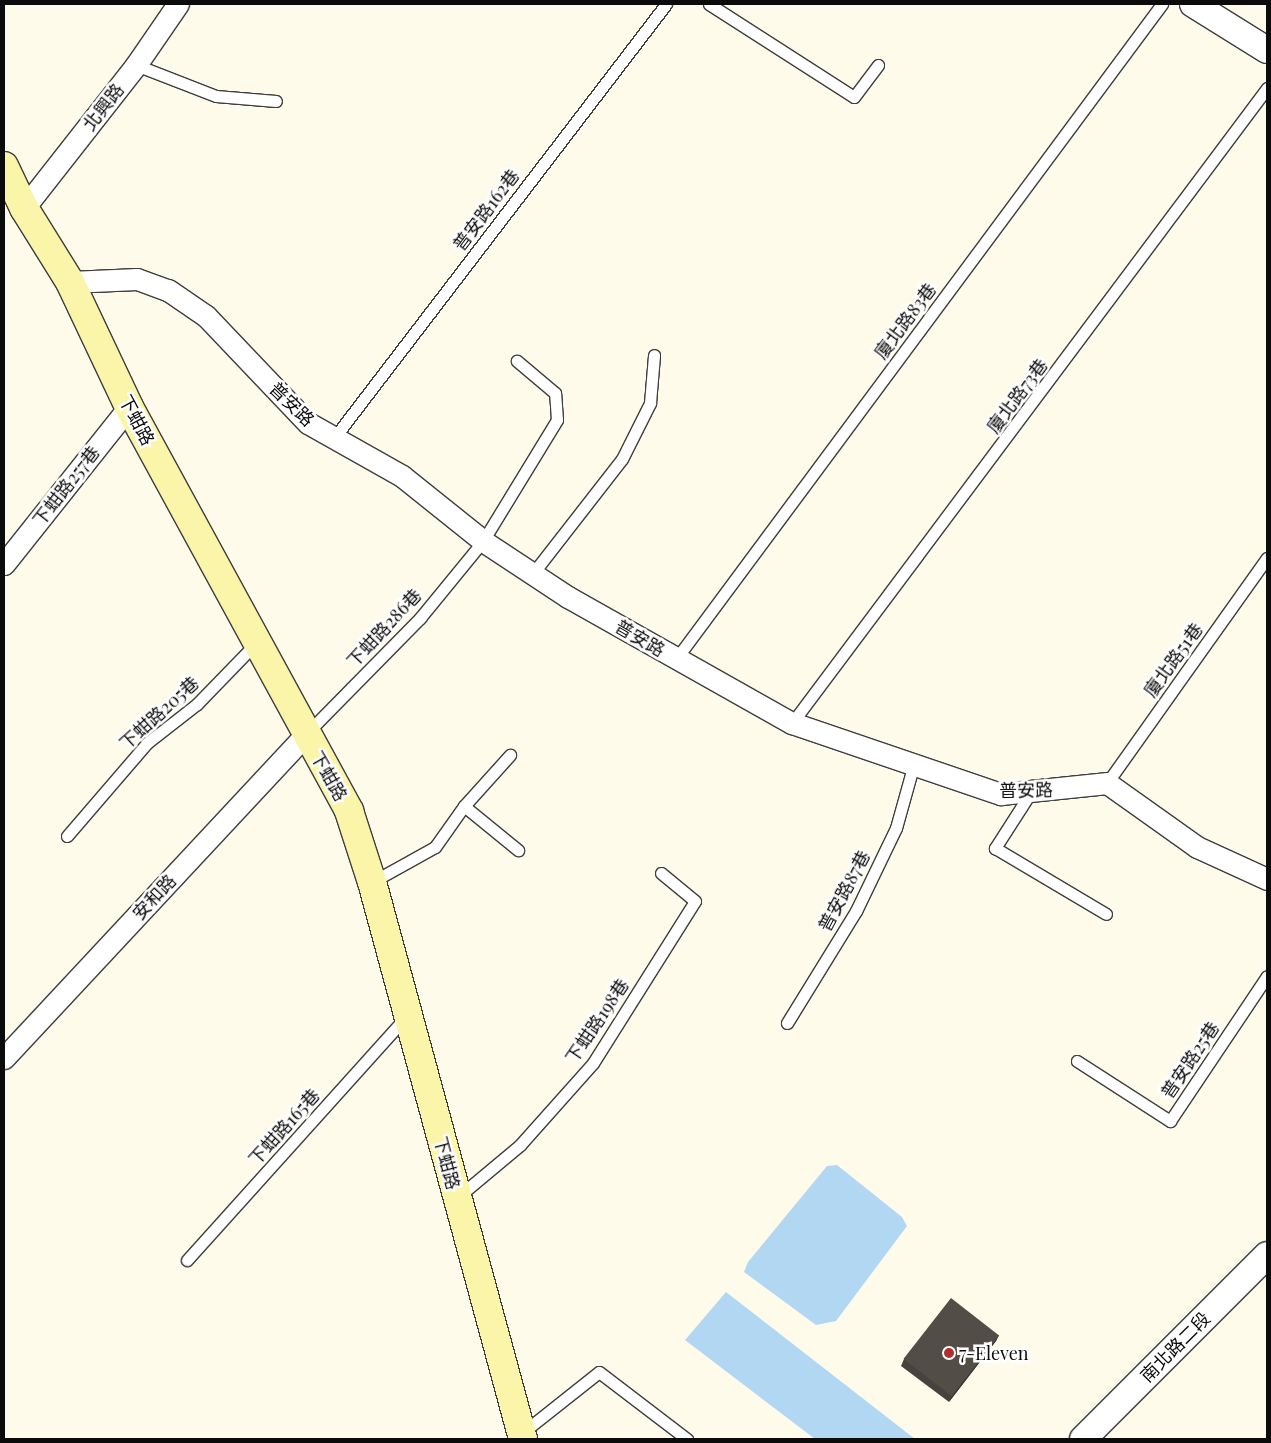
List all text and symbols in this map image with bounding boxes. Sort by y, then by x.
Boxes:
street label: 北興路 [78,79,128,135]
street label: 普安路162巷 [448,165,524,255]
street label: 廈北路83巷 [870,279,940,363]
street label: 廈北路73巷 [982,355,1052,437]
street label: 普安路 [265,377,319,431]
street label: 下蚶路 [115,391,159,449]
street label: 下蚶路257巷 [28,442,104,530]
street label: 下蚶路286巷 [342,584,426,672]
street label: 普安路 [611,615,669,661]
street label: 廈北路51巷 [1139,619,1207,701]
street label: 下蚶路205巷 [115,672,203,754]
street label: 下蚶路 [306,747,352,805]
street label: 普安路 [999,779,1053,801]
street label: 普安路87巷 [814,847,874,935]
street label: 安和路 [128,870,180,924]
street label: 下蚶路198巷 [561,975,633,1067]
street label: 普安路25巷 [1156,1017,1224,1103]
street label: 下蚶路165巷 [244,1084,324,1170]
street label: 下蚶路 [430,1134,464,1192]
street label: 南北路二段 [1136,1308,1214,1386]
place label: 7-Eleven [959,1342,1029,1364]
marker: 7-Eleven [943,1347,955,1359]

